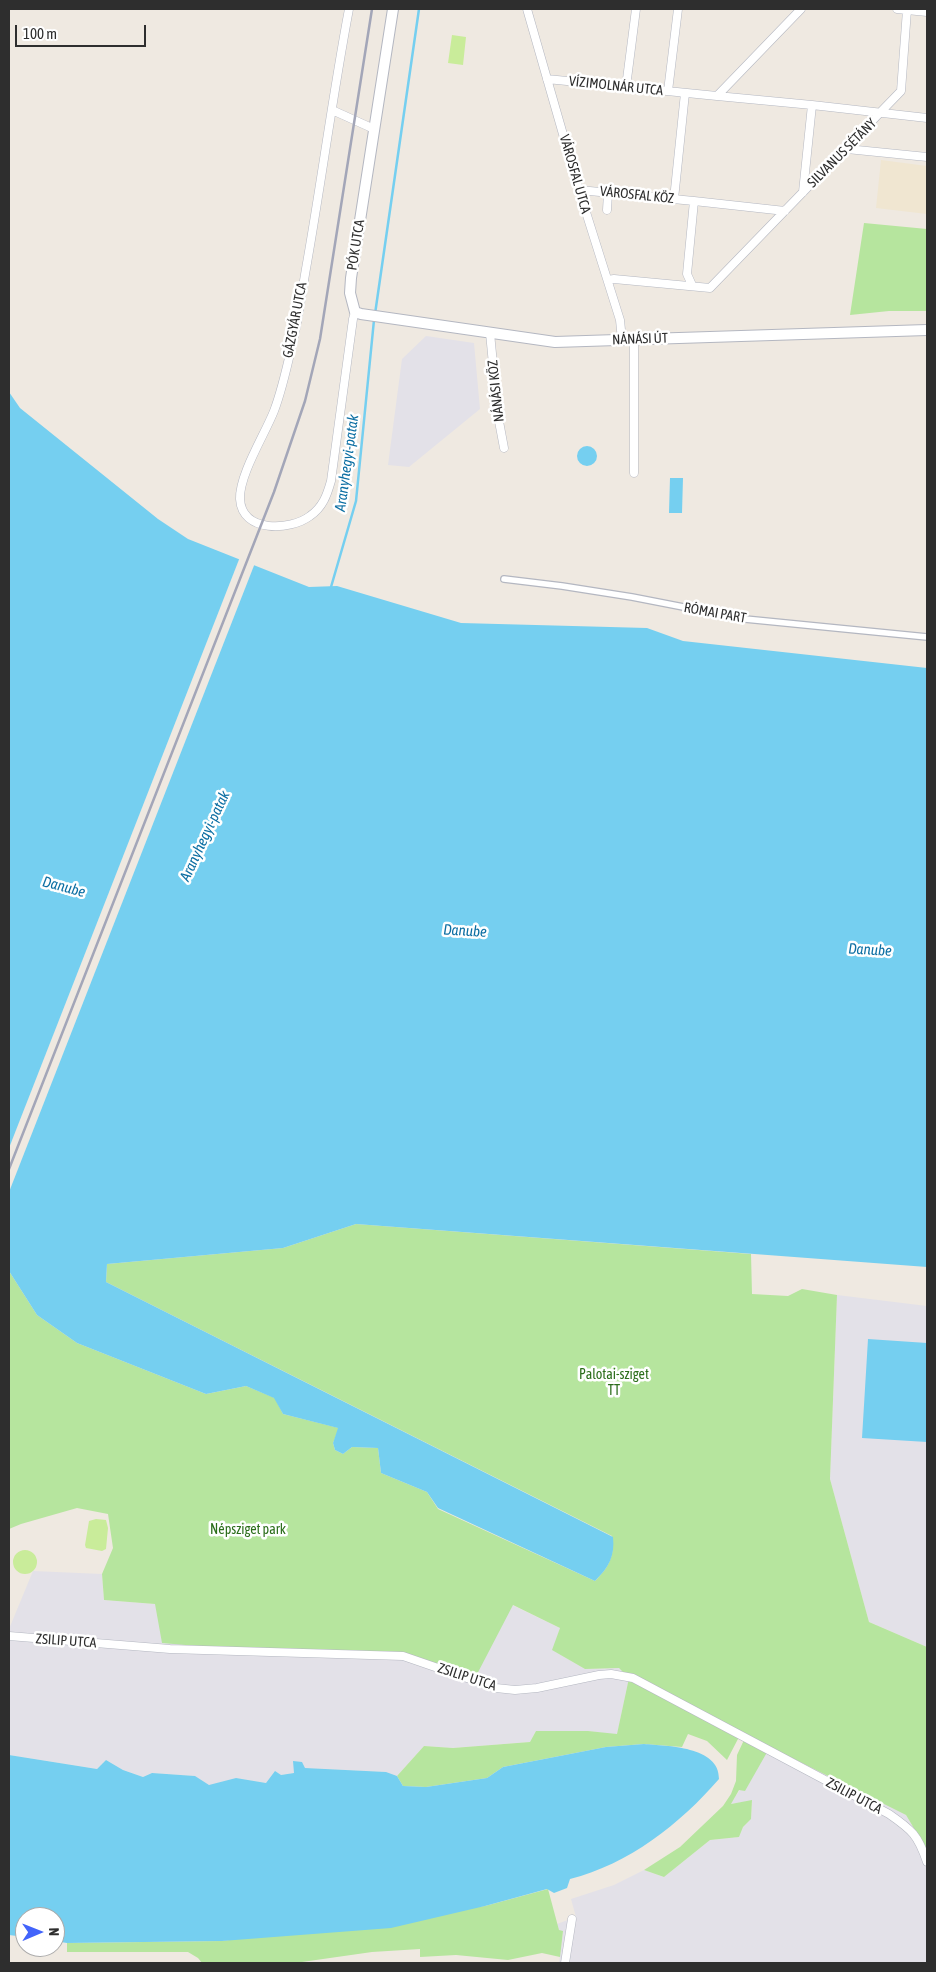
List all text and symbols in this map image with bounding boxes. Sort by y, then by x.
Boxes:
scale bar [18,15,149,47]
text: 100 m [23,25,57,42]
street label: VÍZIMOLNÁR UTCA [568,73,664,99]
street label: SILVANUS SÉTÁNY [804,115,880,191]
street label: VÁROSFAL UTCA [556,133,594,215]
street label: VÁROSFAL KÖZ [599,183,675,207]
street label: PÓK UTCA [344,218,368,272]
street label: GÁZGYÁR UTCA [279,281,311,359]
street label: NÁNÁSI ÚT [612,330,668,348]
street label: NÁNÁSI KÖZ [484,359,508,423]
water label: Aranyhegyi-patak [331,413,363,513]
street label: RÓMAI PART [682,599,748,627]
water label: Aranyhegyi-patak [176,788,234,884]
water label: Danube [41,873,87,901]
water label: Danube [443,921,487,941]
water label: Danube [848,940,892,960]
park label: Palotai-sziget TT [579,1367,649,1400]
park label: Népsziget park [210,1522,286,1538]
street label: ZSILIP UTCA [35,1630,97,1652]
street label: ZSILIP UTCA [435,1660,499,1694]
street label: ZSILIP UTCA [823,1774,885,1818]
north arrow [15,1907,65,1957]
text: N [46,1927,62,1936]

